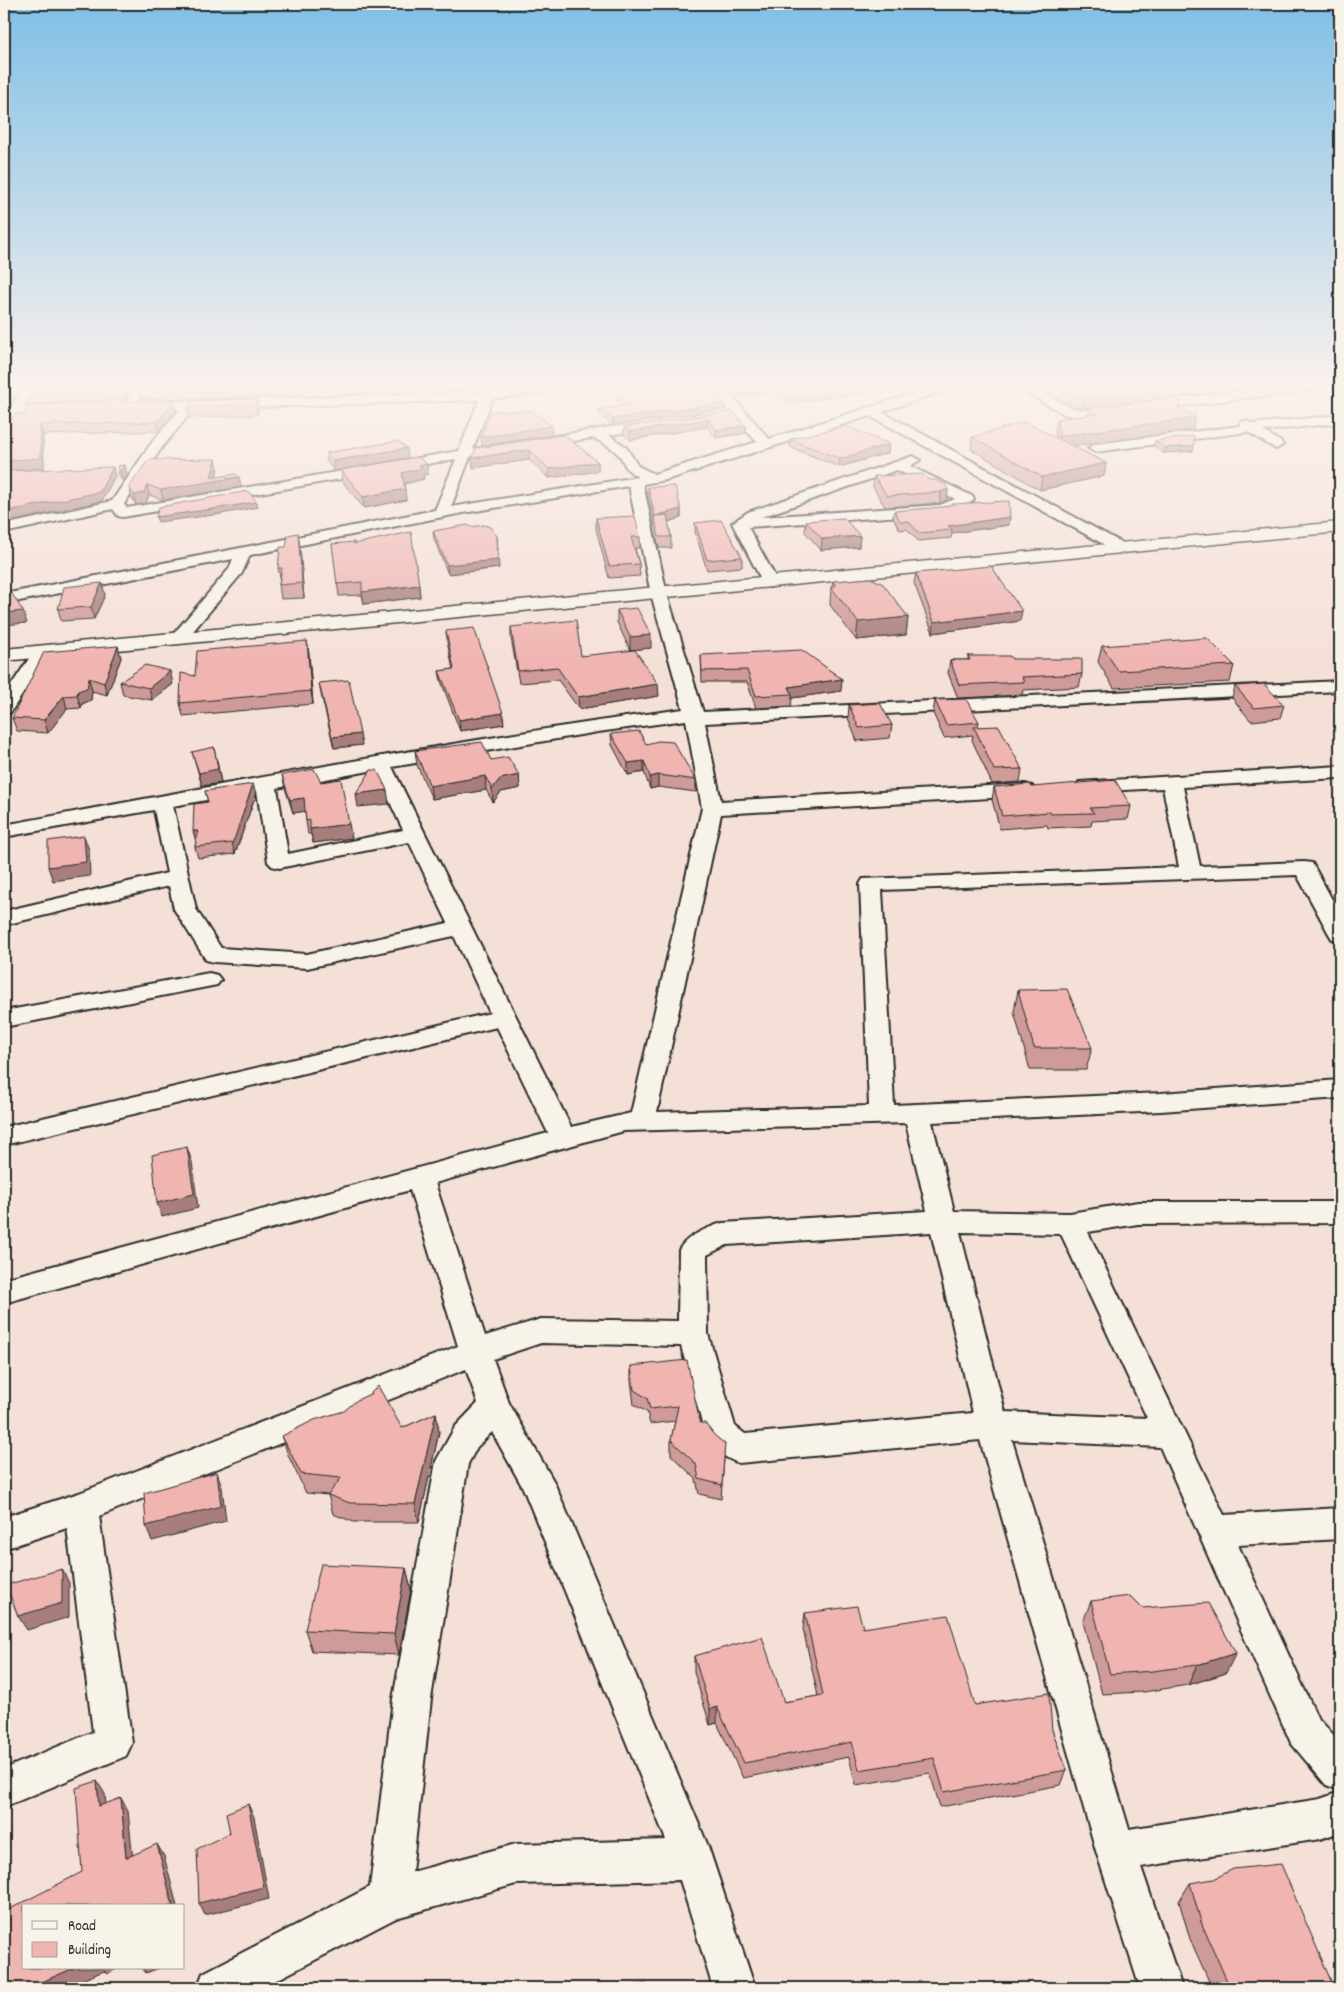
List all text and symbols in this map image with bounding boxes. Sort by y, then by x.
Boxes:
legend [22,1904,185,1970]
text: Road [68,1916,96,1938]
text: Building [68,1940,111,1962]

